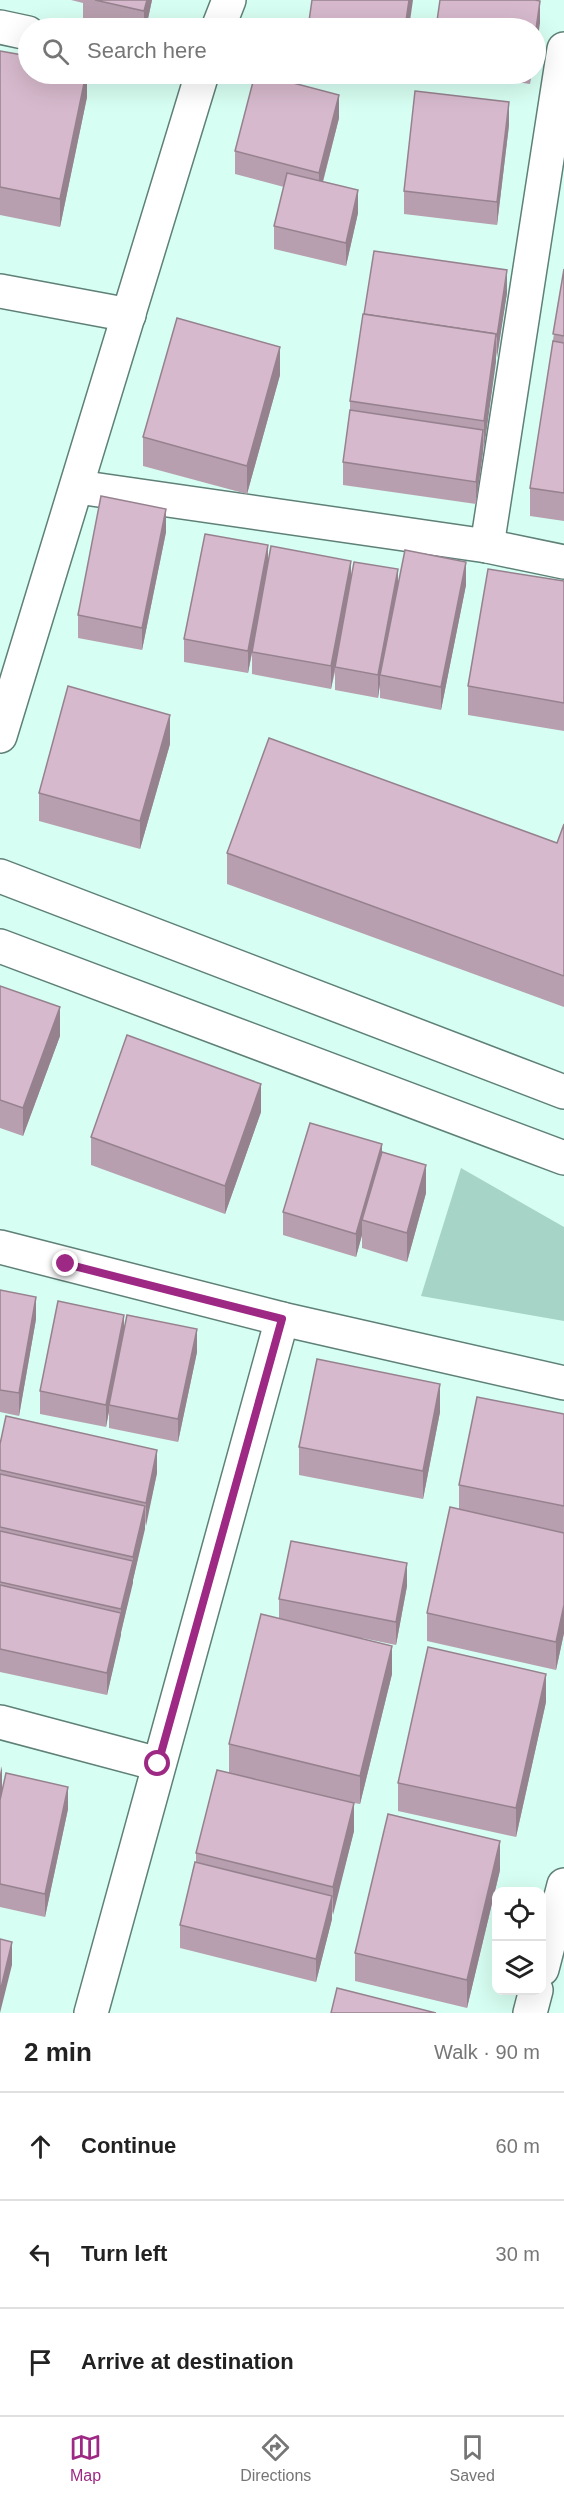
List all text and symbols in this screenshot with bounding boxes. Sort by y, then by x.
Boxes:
search box [18,18,546,84]
icon: search [39,35,72,68]
text: Search here [87,38,207,63]
route end [52,1250,78,1276]
route start [144,1750,170,1776]
map controls [492,1887,546,1995]
button: locate [492,1887,546,1941]
button: layers [492,1941,546,1995]
text: 2 min [24,2037,92,2067]
text: Walk · 90 m [434,2041,540,2063]
icon: ahead [24,2130,57,2163]
text: Continue [81,2133,176,2158]
text: 60 m [496,2135,540,2157]
icon: left [24,2238,57,2271]
text: Turn left [81,2241,167,2266]
text: 30 m [496,2243,540,2265]
icon: arrive [24,2346,57,2379]
text: Arrive at destination [81,2349,294,2374]
tab: Map [69,2431,102,2485]
tab: Directions [240,2431,311,2485]
tab: Saved [450,2431,495,2485]

